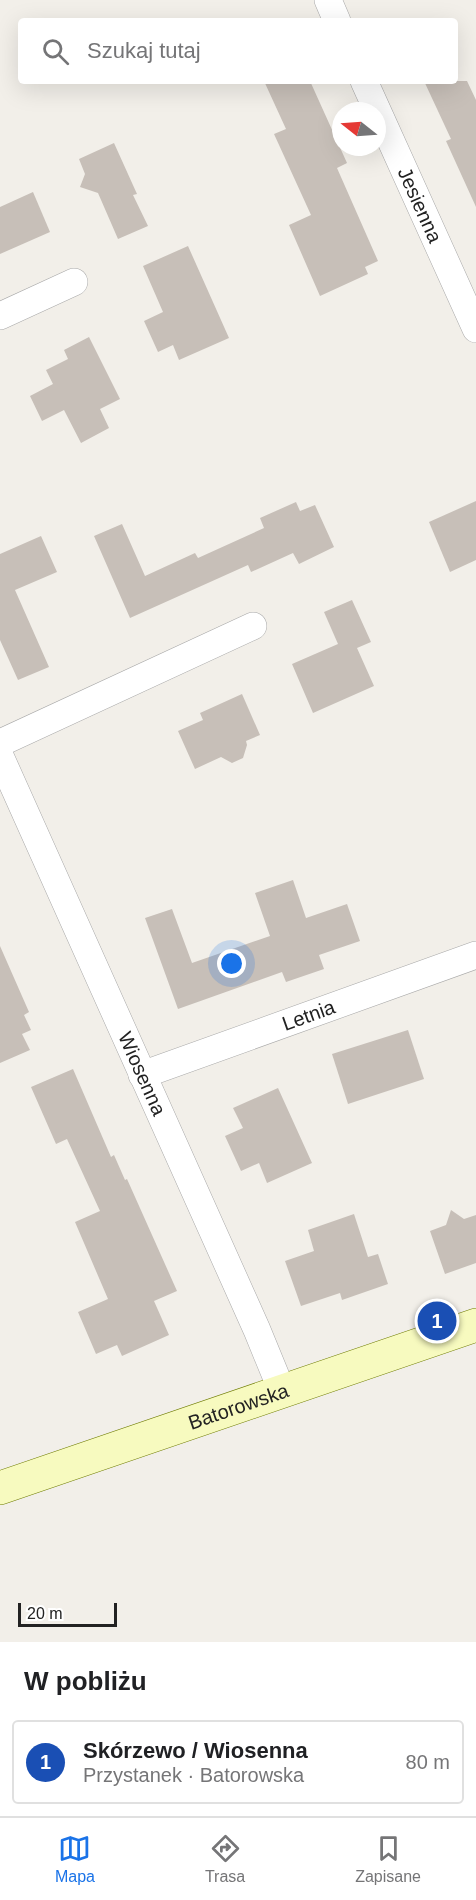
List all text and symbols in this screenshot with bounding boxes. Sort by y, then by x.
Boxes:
search box [18,18,458,84]
icon: search [39,35,72,68]
text: Szukaj tutaj [87,38,201,63]
north arrow [332,102,386,156]
street label: Jesienna [393,164,447,247]
your location [217,949,246,978]
street label: Letnia [279,995,339,1035]
street label: Wiosenna [114,1029,171,1120]
pin: 1 [418,1298,456,1344]
street label: Batorowska [185,1379,292,1434]
scale bar [18,1600,117,1628]
text: 20 m [27,1605,63,1622]
text: W pobliżu [24,1666,147,1696]
text: Skórzewo / Wiosenna [83,1738,308,1763]
text: 1 [40,1751,51,1773]
text: 80 m [406,1751,450,1773]
text: Przystanek · Batorowska [83,1764,304,1786]
tab: Mapa [55,1832,95,1886]
tab: Trasa [205,1832,245,1886]
tab: Zapisane [355,1832,421,1886]

